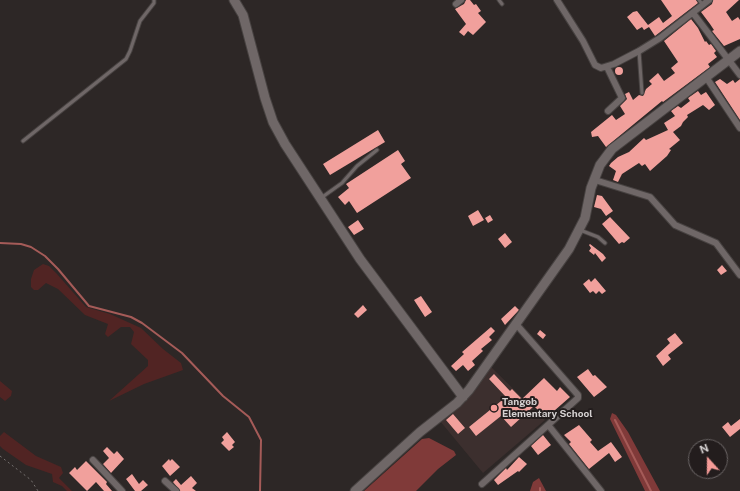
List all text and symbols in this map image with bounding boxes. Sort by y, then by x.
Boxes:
place label: Tangob Elementary School [502,396,592,420]
marker: Tangob Elementary School [489,403,499,413]
north arrow [688,439,728,479]
text: N [698,442,710,456]

